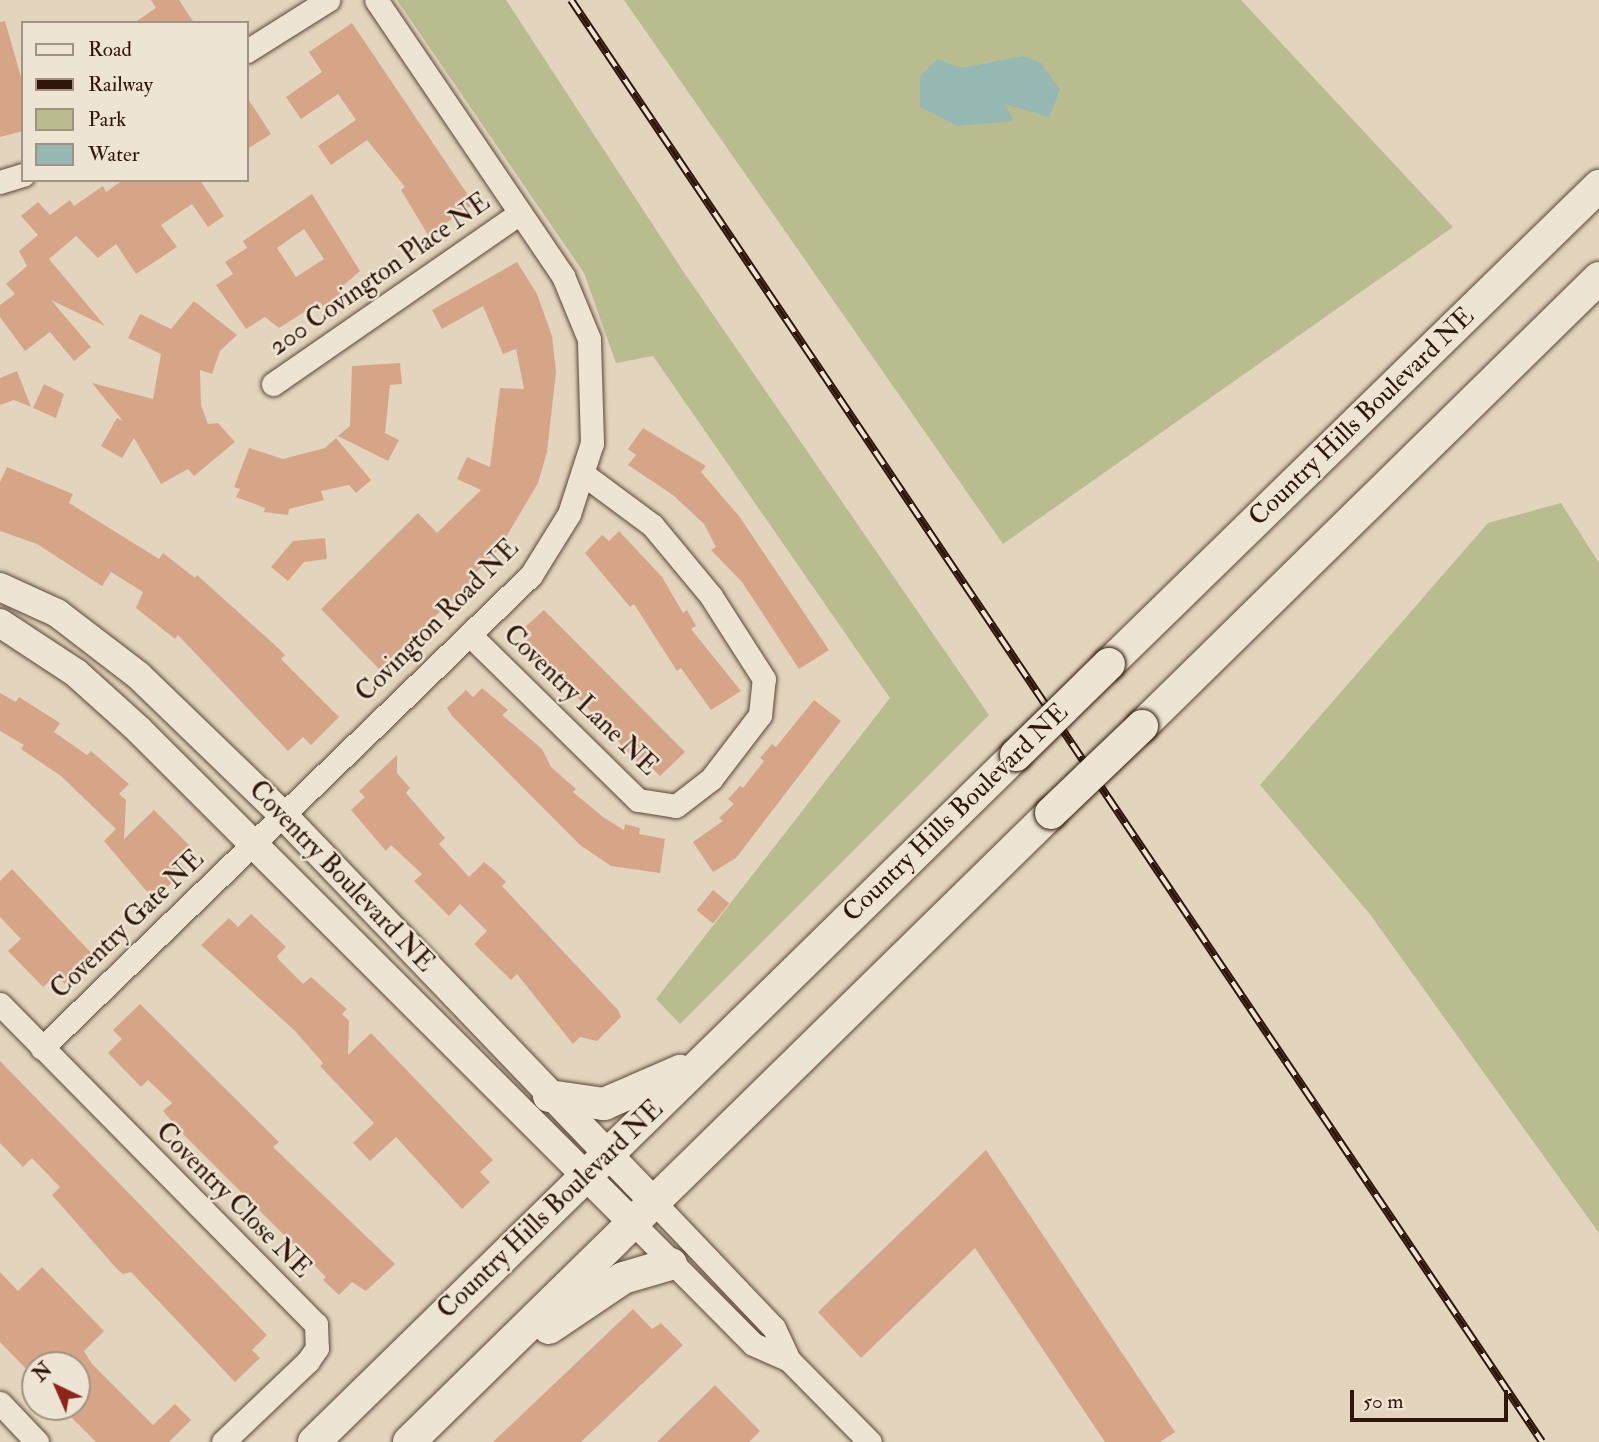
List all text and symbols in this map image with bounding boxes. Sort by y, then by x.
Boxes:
legend [21,21,248,182]
text: Road [88,36,132,63]
text: Railway [88,71,153,98]
text: Park [88,106,126,133]
text: Water [88,141,140,168]
street label: 200 Covington Place NE [264,187,496,363]
street label: Country Hills Boulevard NE [1243,301,1481,533]
street label: Covington Road NE [350,533,526,709]
street label: Coventry Lane NE [496,619,664,783]
street label: Country Hills Boulevard NE [837,697,1075,929]
street label: Coventry Boulevard NE [242,775,440,979]
street label: Coventry Gate NE [45,844,211,1006]
street label: Country Hills Boulevard NE [432,1094,670,1326]
street label: Coventry Close NE [149,1117,317,1285]
north arrow [21,1351,91,1421]
text: N [28,1358,57,1387]
scale bar [1354,1376,1512,1420]
text: 50 m [1363,1388,1404,1415]

